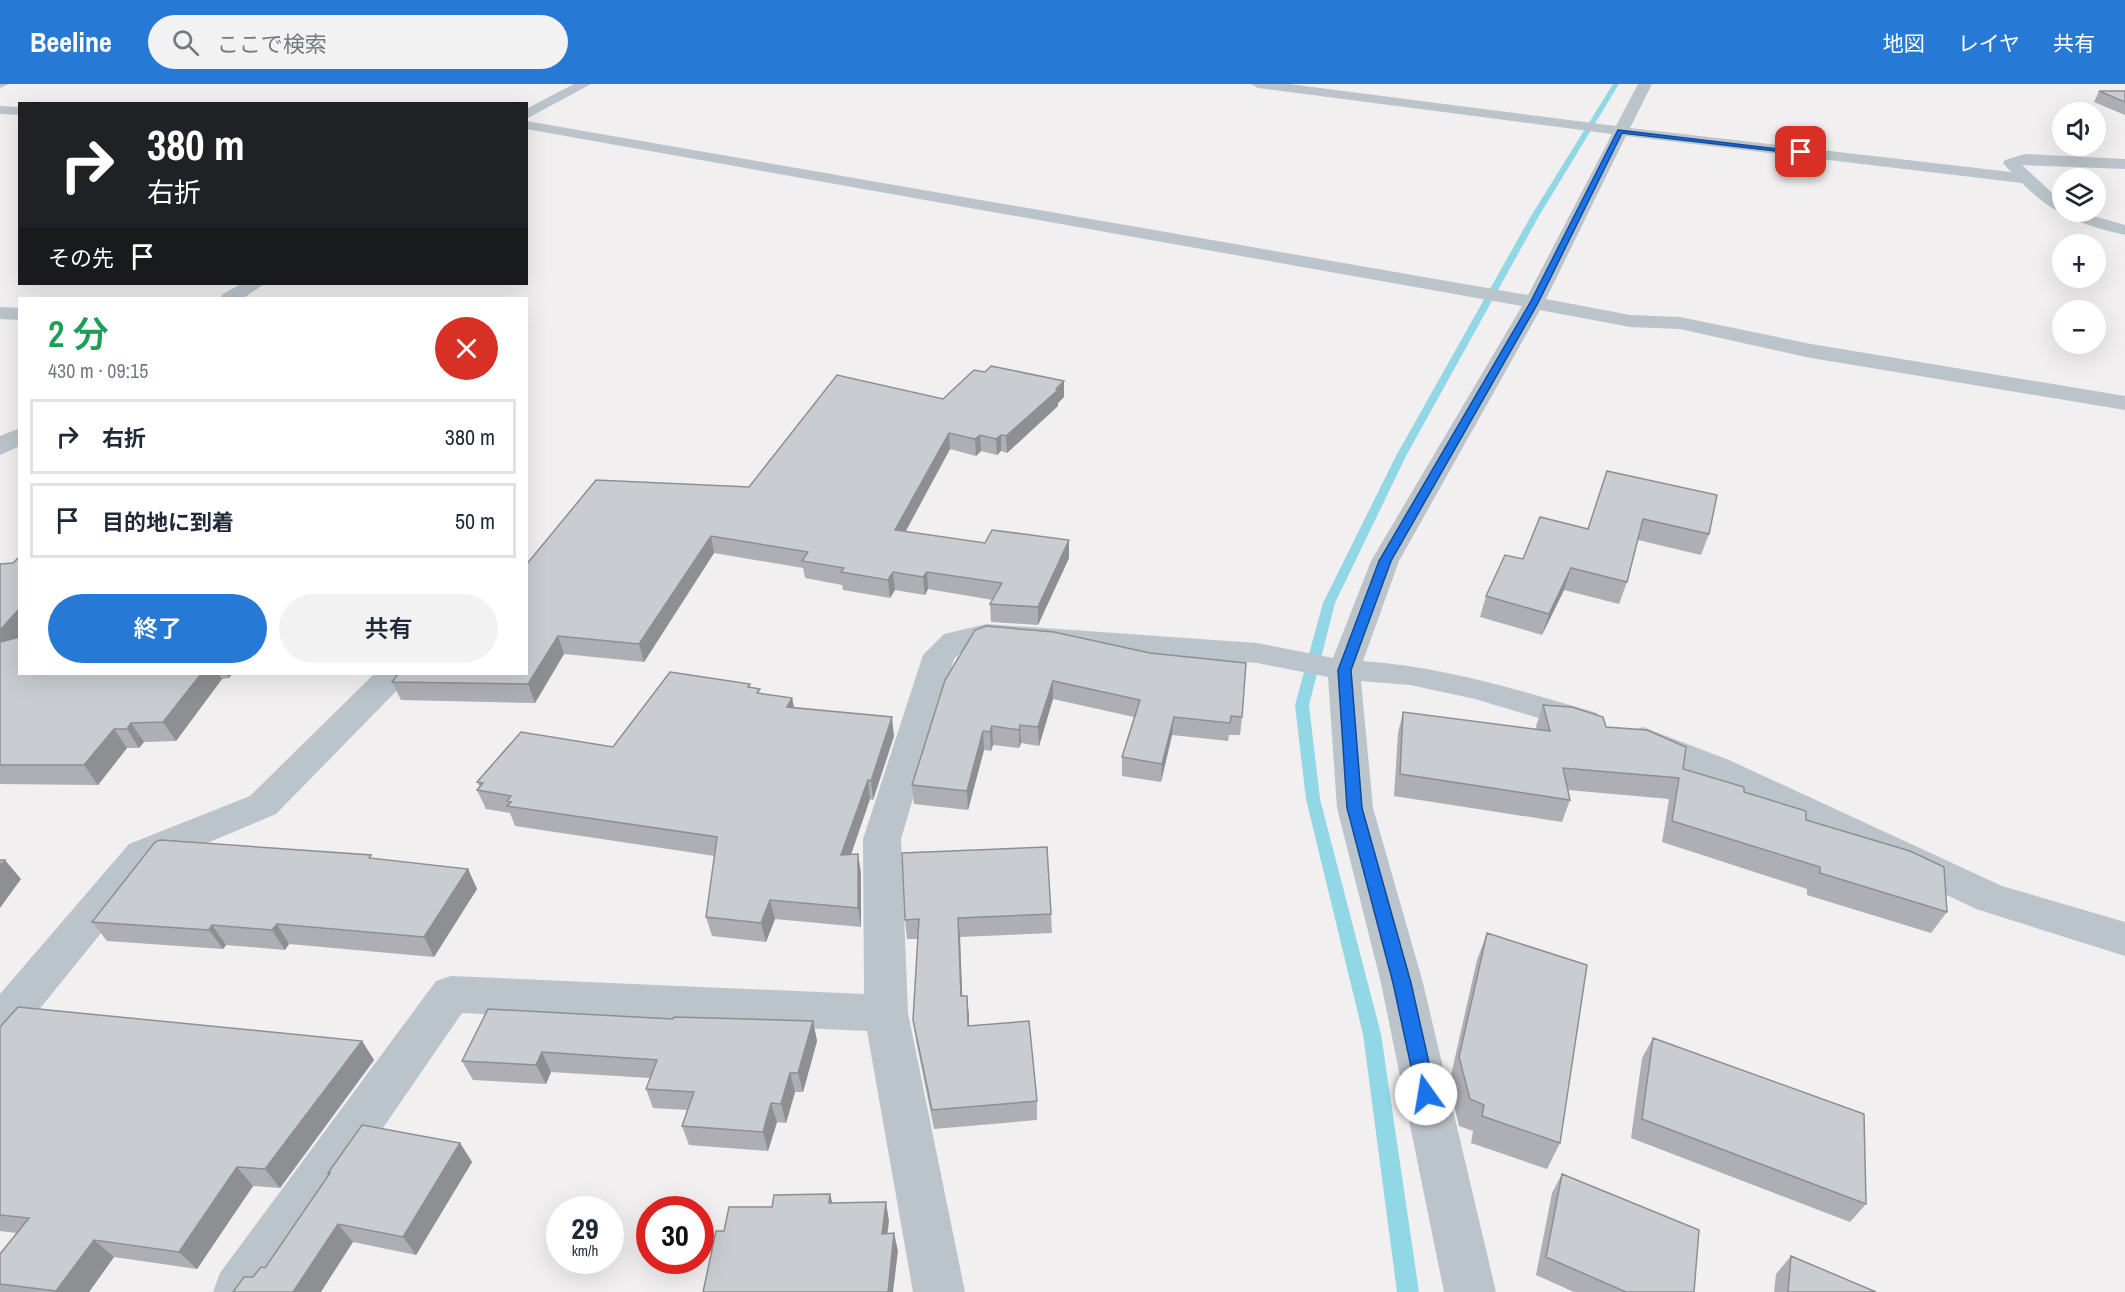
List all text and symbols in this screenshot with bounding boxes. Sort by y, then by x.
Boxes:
search box [148,15,568,69]
text: Beeline [30,23,112,61]
icon: search [169,26,202,59]
text: ここで検索 [217,29,327,59]
text: 地図 [1883,29,1925,58]
text: レイヤ [1958,29,2020,58]
text: 共有 [2053,29,2095,58]
map controls [2052,102,2106,354]
button: sound [2052,102,2106,156]
text: 380 m [147,117,245,173]
icon: right [48,126,126,204]
pin [1775,126,1826,177]
icon: arrive [1784,135,1817,168]
button: layers [2052,168,2106,222]
text: 右折 [147,174,201,210]
button: + [2052,234,2106,288]
icon: arrive [126,240,159,273]
text: その先 [48,243,114,273]
button: − [2052,300,2106,354]
text: 2 分 [48,310,109,358]
button: close [435,317,498,380]
text: 430 m · 09:15 [48,357,148,384]
icon: right [51,420,84,453]
text: 380 m [445,422,495,452]
text: 右折 [102,423,146,453]
icon: arrive [51,504,84,537]
text: 50 m [455,506,495,536]
text: 目的地に到着 [102,507,234,537]
button: 終了 [48,594,267,663]
button: 共有 [279,594,498,663]
position arrow [1394,1062,1458,1126]
speed limit sign: 30 [636,1196,714,1274]
text: 29 [571,1208,599,1248]
text: km/h [572,1240,598,1261]

